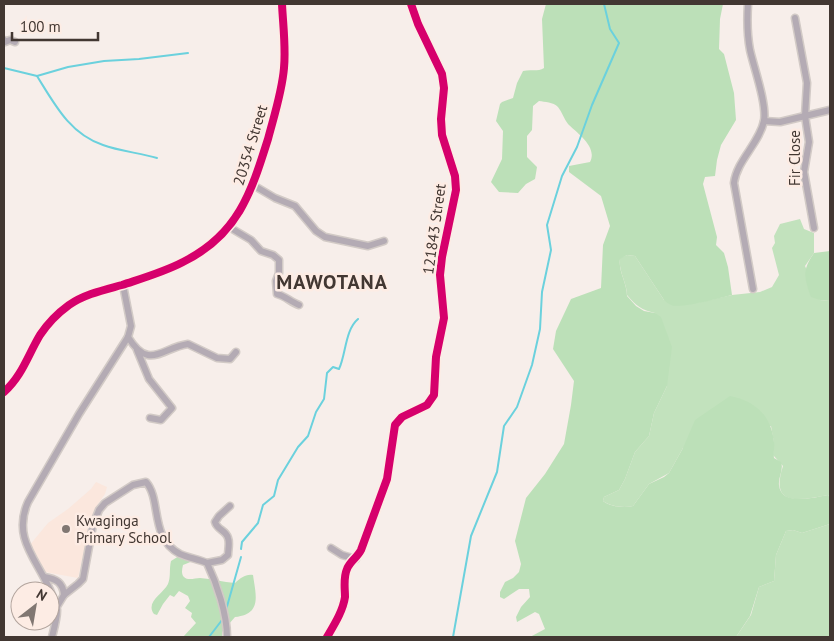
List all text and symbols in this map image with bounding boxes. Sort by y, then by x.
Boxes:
scale bar [12,10,99,42]
text: 100 m [20,17,61,36]
street label: 20354 Street [229,102,271,188]
street label: Fir Close [785,130,804,186]
street label: 121843 Street [418,182,450,276]
district label: MAWOTANA [276,269,388,295]
place label: Kwaginga Primary School [76,511,172,547]
marker: Kwaginga Primary School [60,523,72,535]
north arrow [10,581,60,631]
text: N [33,585,50,605]

